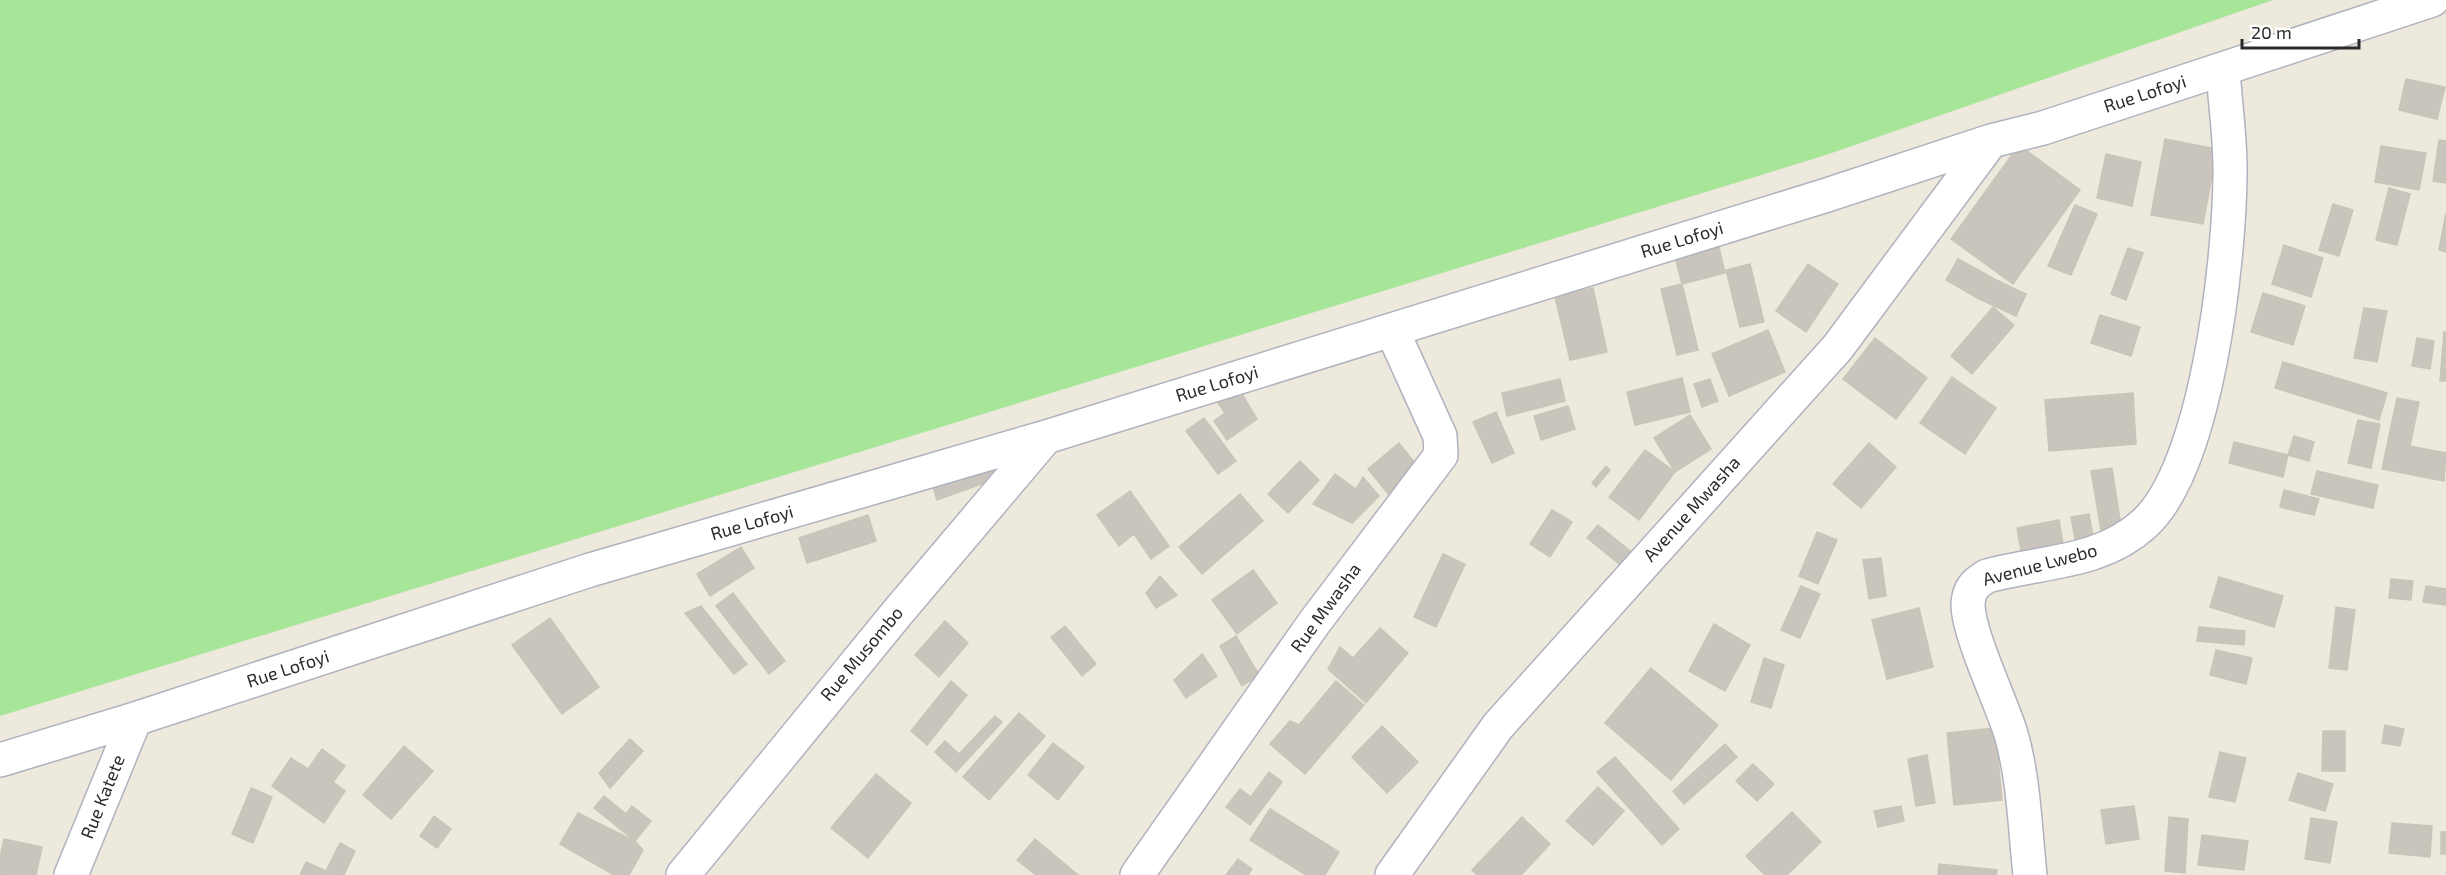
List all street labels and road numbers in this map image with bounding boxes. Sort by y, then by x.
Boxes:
street label: Rue Lofoyi [2101,69,2189,117]
street label: Rue Lofoyi [1638,216,1726,262]
street label: Rue Lofoyi [1173,360,1261,406]
street label: Avenue Mwasha [1638,451,1744,566]
street label: Rue Lofoyi [708,500,796,544]
street label: Avenue Lwebo [1980,538,2099,590]
street label: Rue Mwasha [1285,558,1365,656]
street label: Rue Musombo [815,602,907,705]
street label: Rue Lofoyi [244,644,332,692]
street label: Rue Katete [75,751,129,842]

